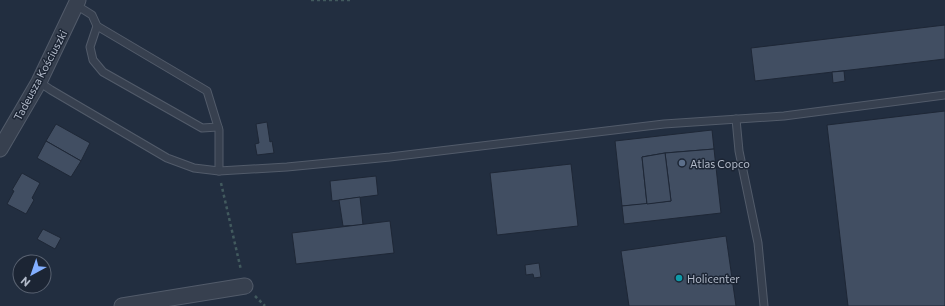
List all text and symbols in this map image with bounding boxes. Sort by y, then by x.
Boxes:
street label: Tadeusza Kościuszki [11,27,69,122]
place label: Atlas Copco [690,157,750,170]
marker: Atlas Copco [677,158,687,168]
north arrow [12,254,52,294]
place label: Holicenter [687,272,740,285]
marker: Holicenter [674,273,684,283]
text: N [18,274,33,290]

